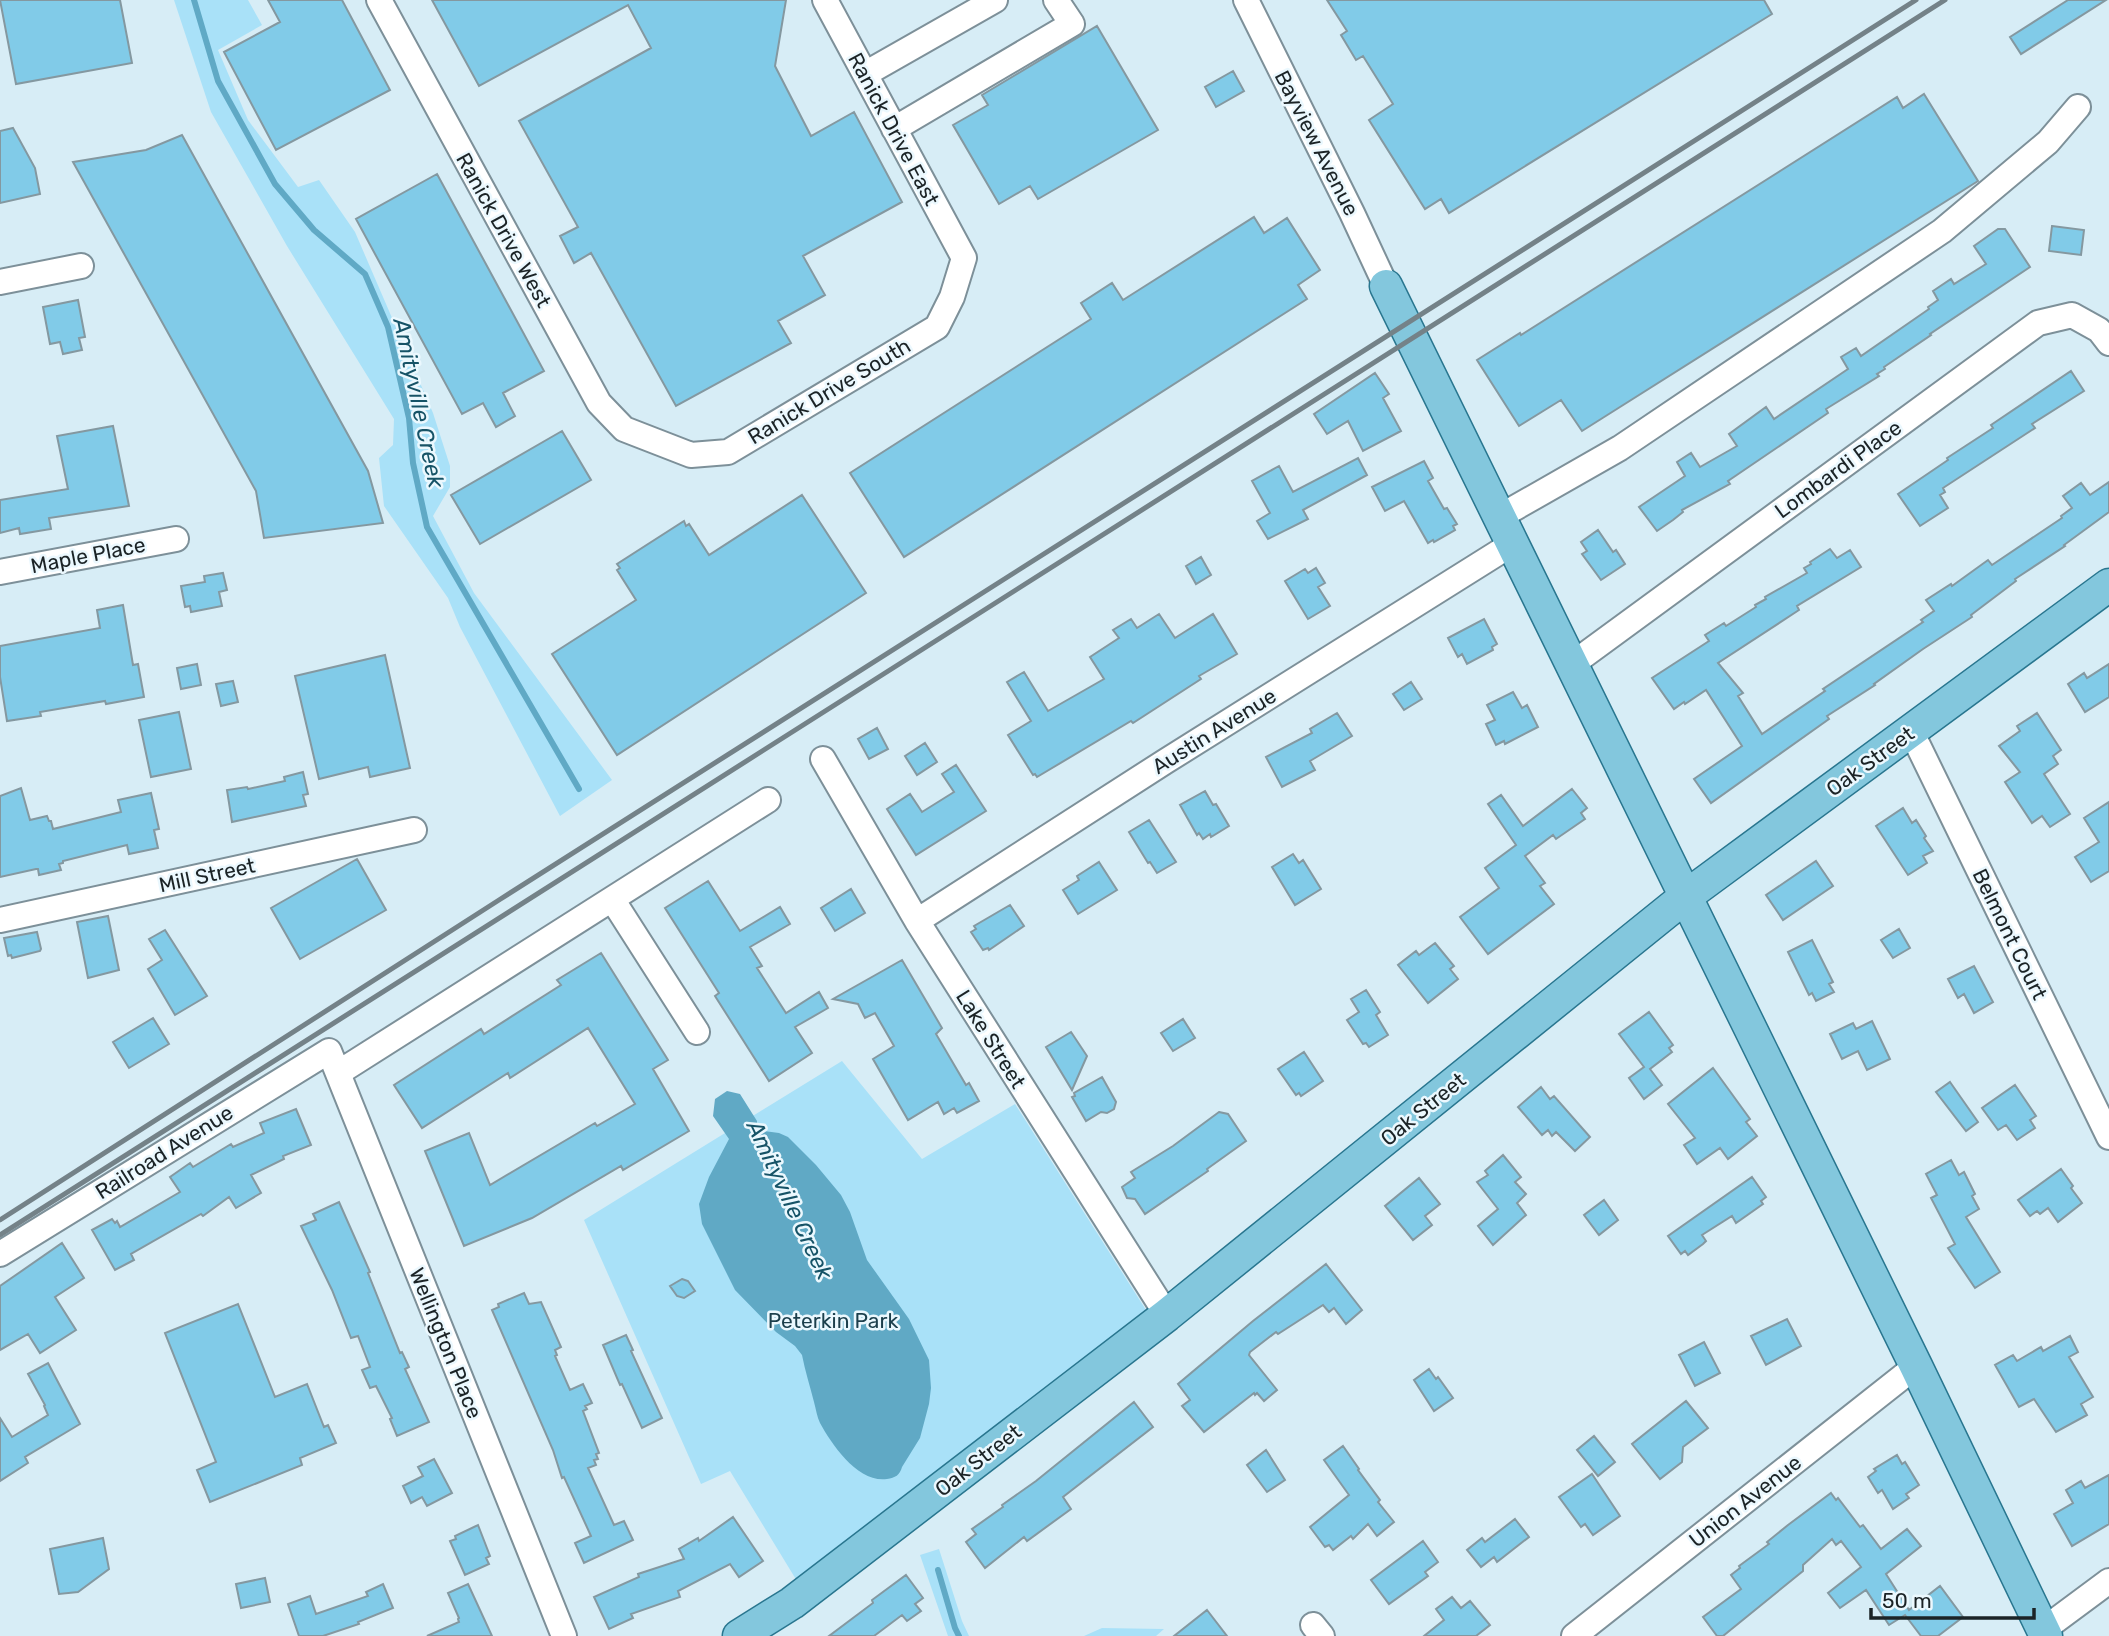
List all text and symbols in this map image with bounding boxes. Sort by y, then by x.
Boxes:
street label: Ranick Drive East [843,48,945,210]
street label: Bayview Avenue [1270,66,1364,220]
street label: Ranick Drive West [451,148,557,312]
water label: Amityville Creek [387,315,451,491]
street label: Ranick Drive South [743,333,915,449]
street label: Lombardi Place [1770,415,1906,523]
street label: Maple Place [29,532,147,578]
street label: Austin Avenue [1147,683,1281,779]
street label: Oak Street [1821,721,1919,801]
street label: Mill Street [157,853,257,897]
street label: Belmont Court [1968,865,2052,1003]
street label: Lake Street [951,985,1031,1093]
street label: Oak Street [1375,1067,1471,1151]
street label: Railroad Avenue [91,1100,237,1204]
water label: Amityville Creek [740,1115,840,1285]
street label: Wellington Place [404,1264,488,1422]
park label: Peterkin Park [768,1308,898,1333]
street label: Oak Street [930,1419,1026,1501]
street label: Union Avenue [1684,1449,1806,1553]
scale bar [1871,1576,2034,1620]
text: 50 m [1882,1588,1932,1613]

